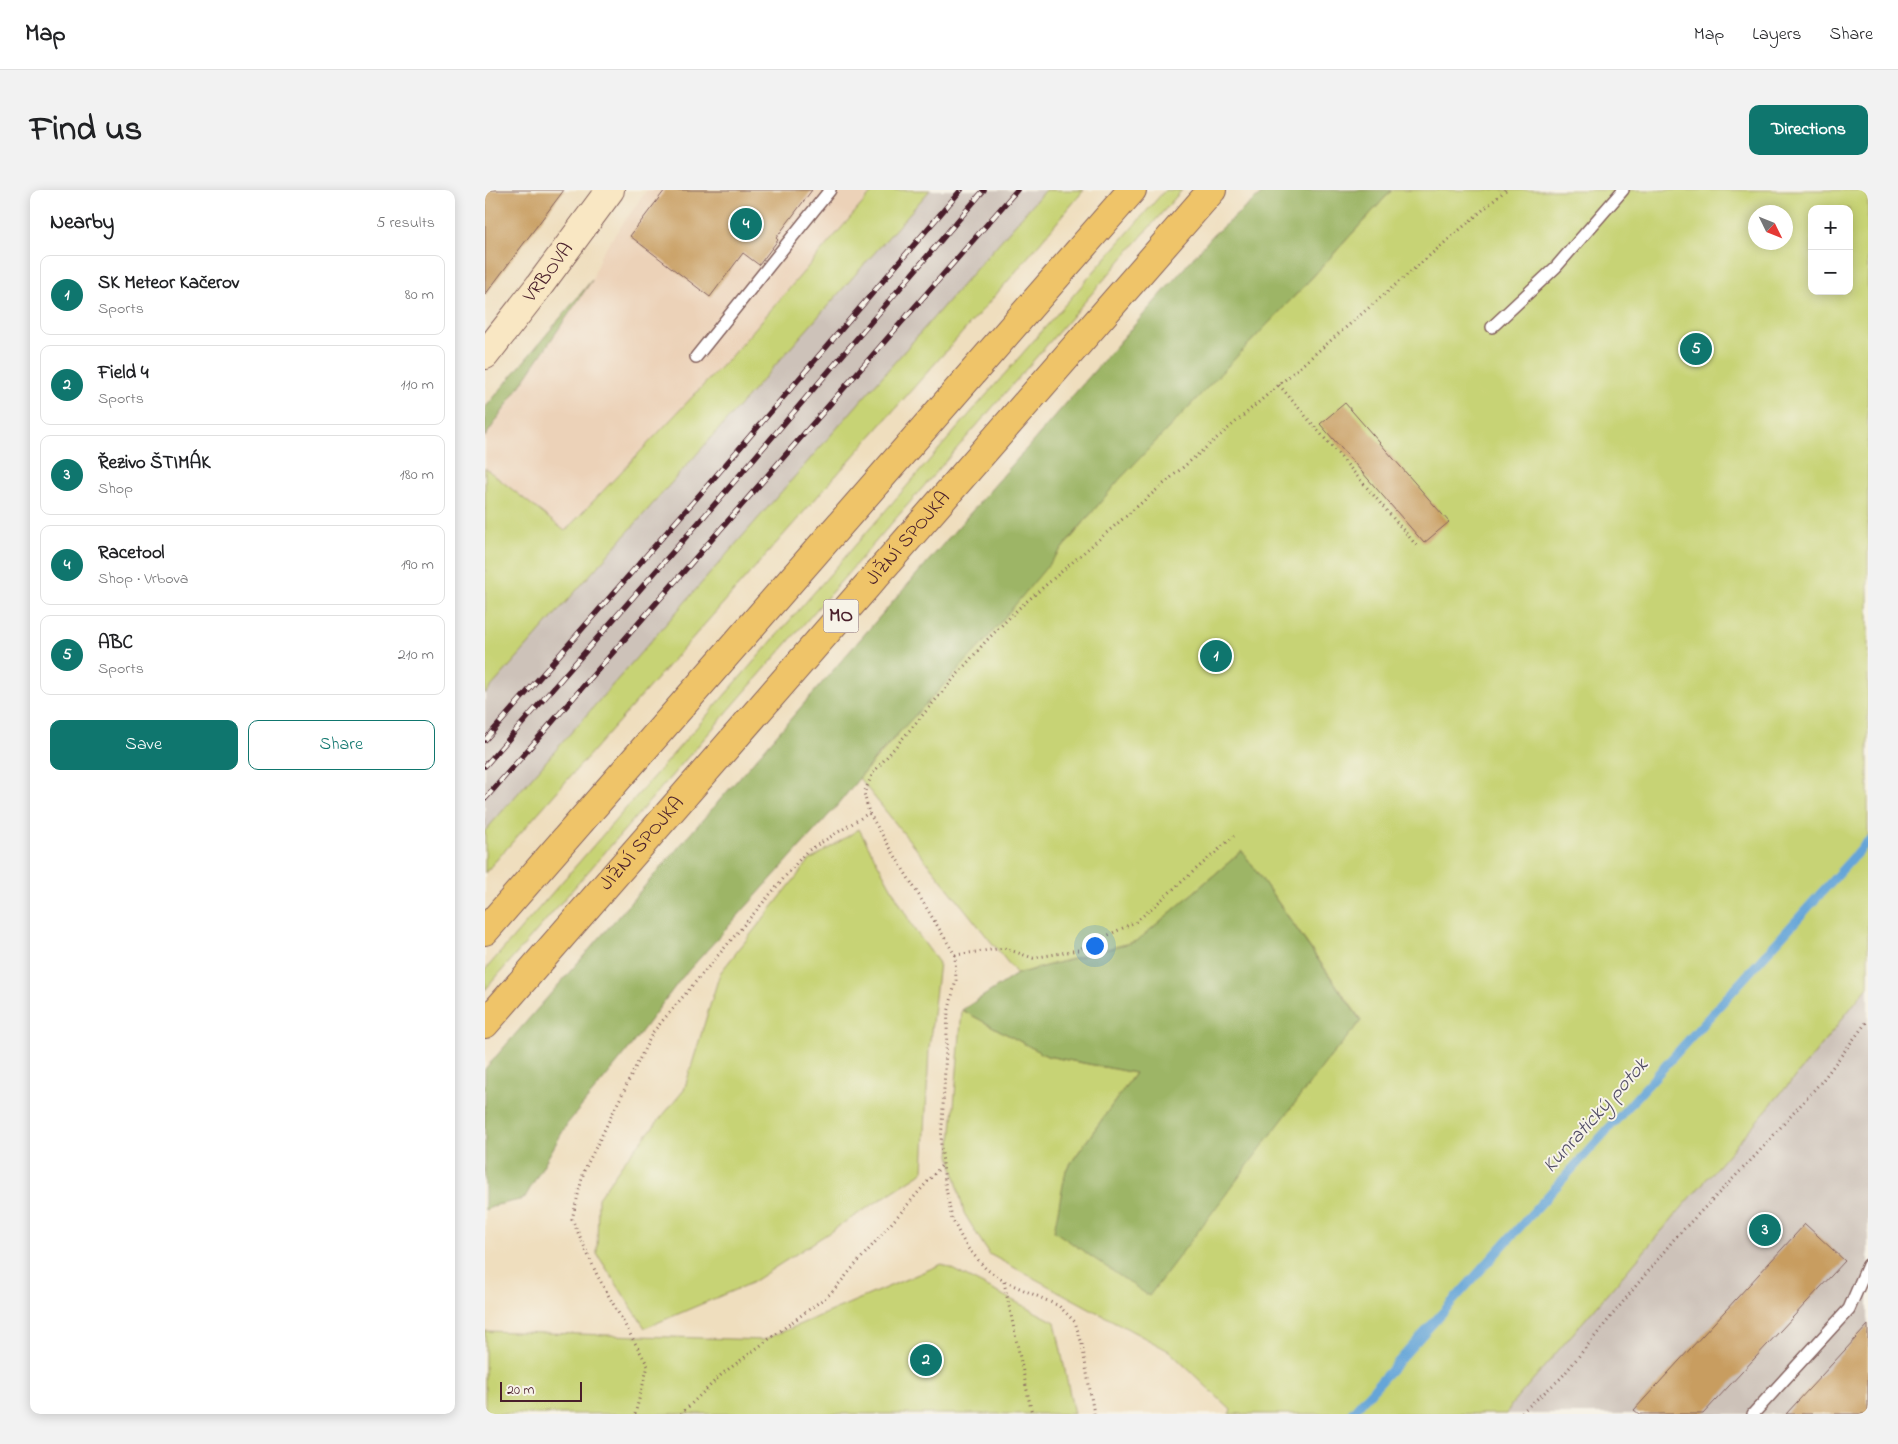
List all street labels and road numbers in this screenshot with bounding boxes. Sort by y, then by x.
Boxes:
street label: VRBOVA [516,237,581,310]
street label: JIŽNÍ SPOJKA [859,485,958,592]
road number: MO [823,600,859,632]
street label: JIŽNÍ SPOJKA [593,790,691,898]

